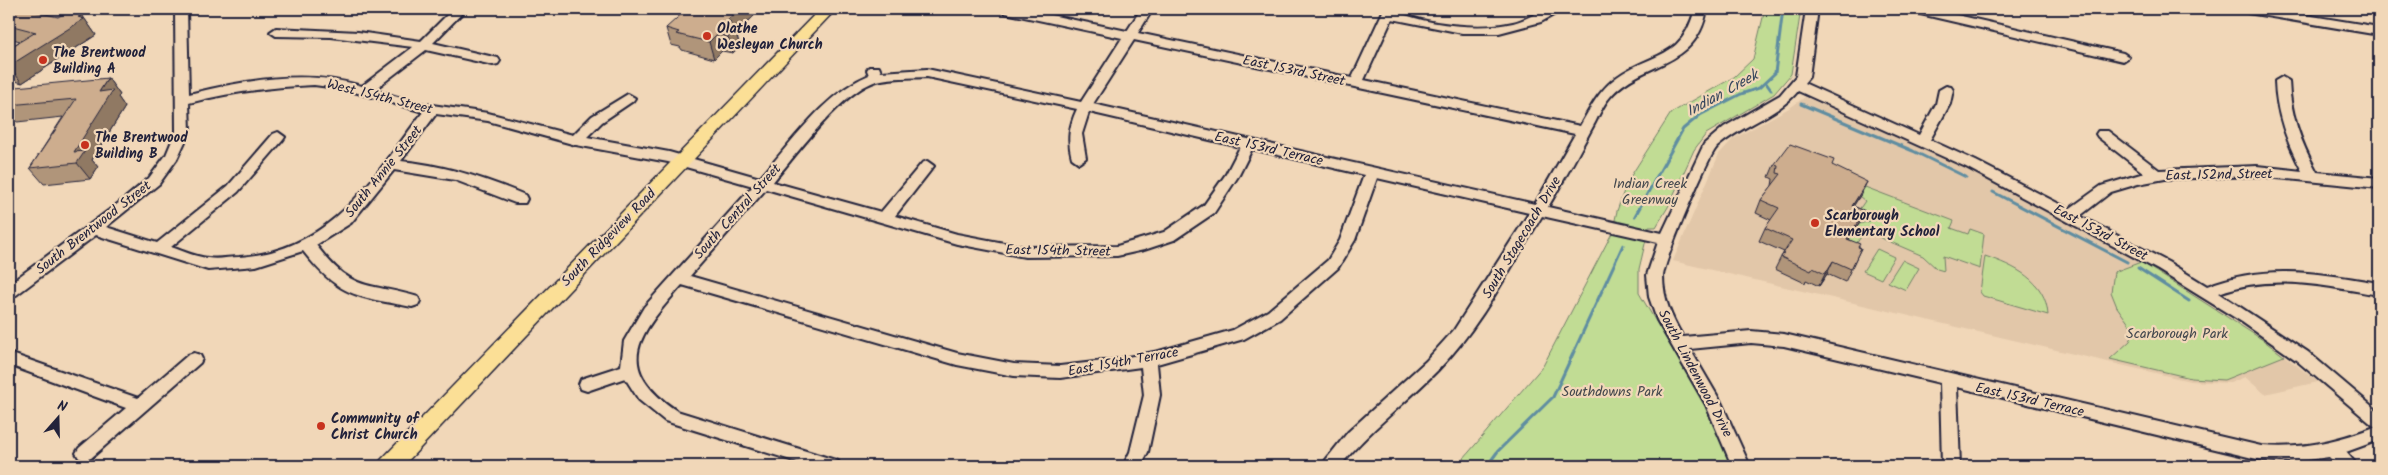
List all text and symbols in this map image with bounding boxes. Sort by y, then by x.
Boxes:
place label: Olathe Wesleyan Church [717,18,823,56]
marker: Olathe Wesleyan Church [701,30,713,42]
place label: The Brentwood Building A [53,42,146,80]
street label: East 153rd Street [1240,49,1348,93]
marker: The Brentwood Building A [37,54,49,66]
water label: Indian Creek [1682,63,1765,124]
street label: West 154th Street [325,73,435,121]
street label: South Annie Street [340,120,428,223]
street label: East 153rd Terrace [1212,126,1326,172]
place label: The Brentwood Building B [95,127,188,165]
marker: The Brentwood Building B [79,139,91,151]
street label: South Central Street [689,158,787,265]
street label: East 152nd Street [2165,163,2273,187]
street label: South Stagecoach Drive [1477,172,1567,303]
park label: Indian Creek Greenway [1613,173,1687,211]
street label: South Brentwood Street [31,175,157,280]
street label: South Ridgeview Road [556,183,662,292]
street label: East 153rd Street [2049,199,2152,267]
place label: Scarborough Elementary School [1825,205,1940,243]
marker: Scarborough Elementary School [1809,217,1821,229]
street label: East 154th Street [1005,239,1111,263]
street label: South Lindenwood Drive [1652,306,1739,442]
park label: Scarborough Park [2126,323,2228,345]
street label: East 154th Terrace [1066,341,1181,383]
street label: East 153rd Terrace [1973,377,2087,423]
park label: Southdowns Park [1562,381,1663,403]
north arrow [32,392,82,442]
text: N [54,395,70,419]
place label: Community of Christ Church [331,408,421,446]
marker: Community of Christ Church [315,420,327,432]

